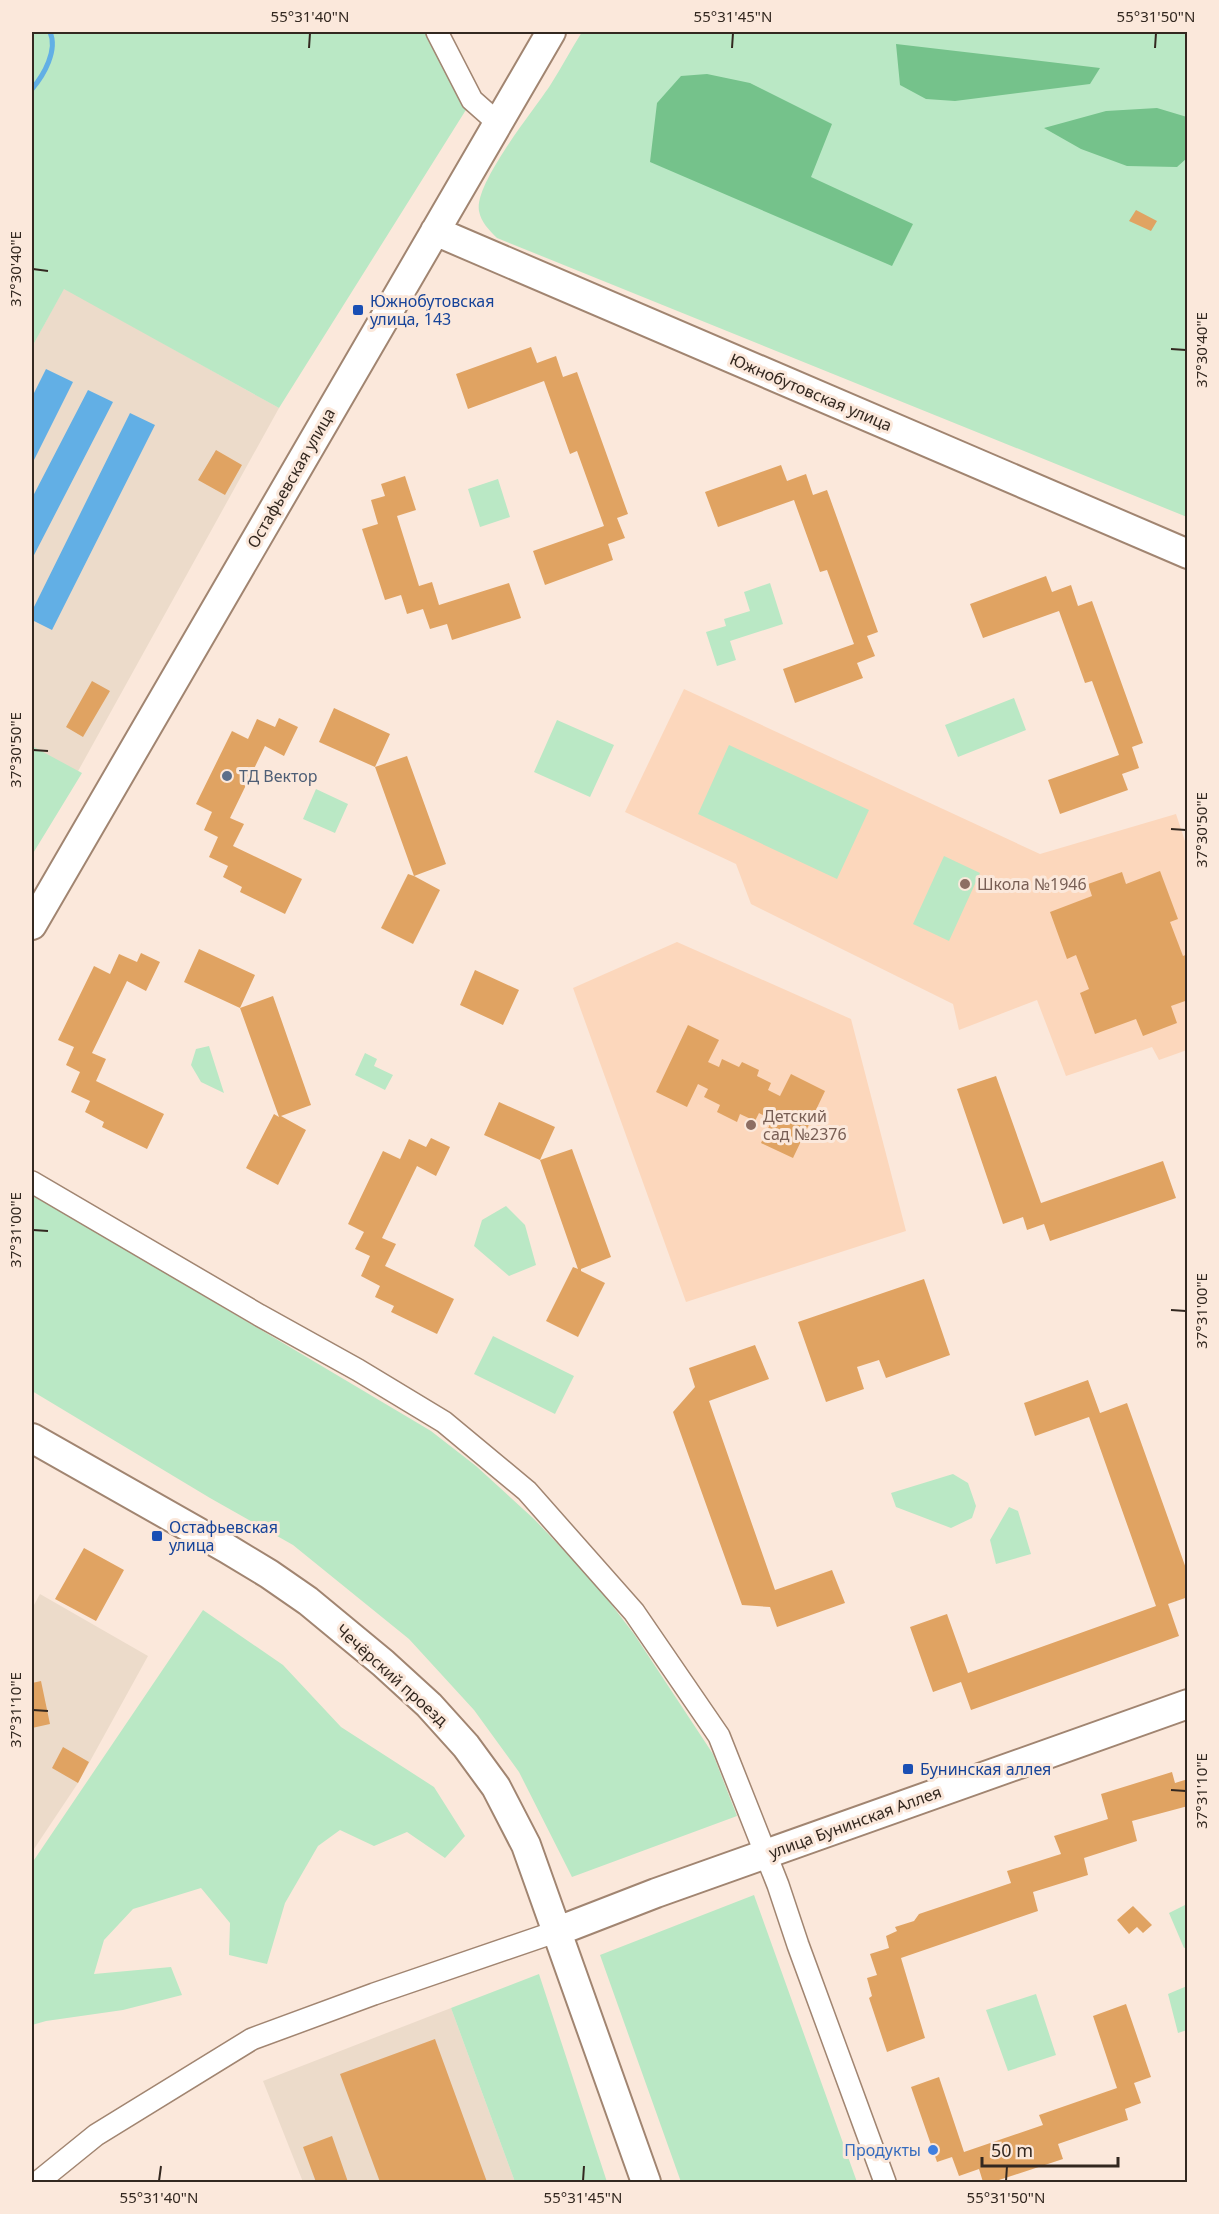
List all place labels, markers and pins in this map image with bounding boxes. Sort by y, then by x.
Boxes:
place label: Южнобутовская улица, 143 [370,290,494,330]
marker: Южнобутовская улица, 143 [351,303,365,317]
place label: ТД Вектор [239,765,318,787]
marker: ТД Вектор [220,769,234,783]
place label: Школа №1946 [977,873,1087,895]
marker: Школа №1946 [958,877,972,891]
place label: Детский сад №2376 [763,1105,847,1145]
marker: Детский сад №2376 [744,1118,758,1132]
place label: Остафьевская улица [169,1516,278,1556]
marker: Остафьевская улица [150,1529,164,1543]
place label: Бунинская аллея [920,1758,1051,1780]
marker: Бунинская аллея [901,1762,915,1776]
place label: Продукты [844,2139,921,2161]
marker: Продукты [926,2143,940,2157]

